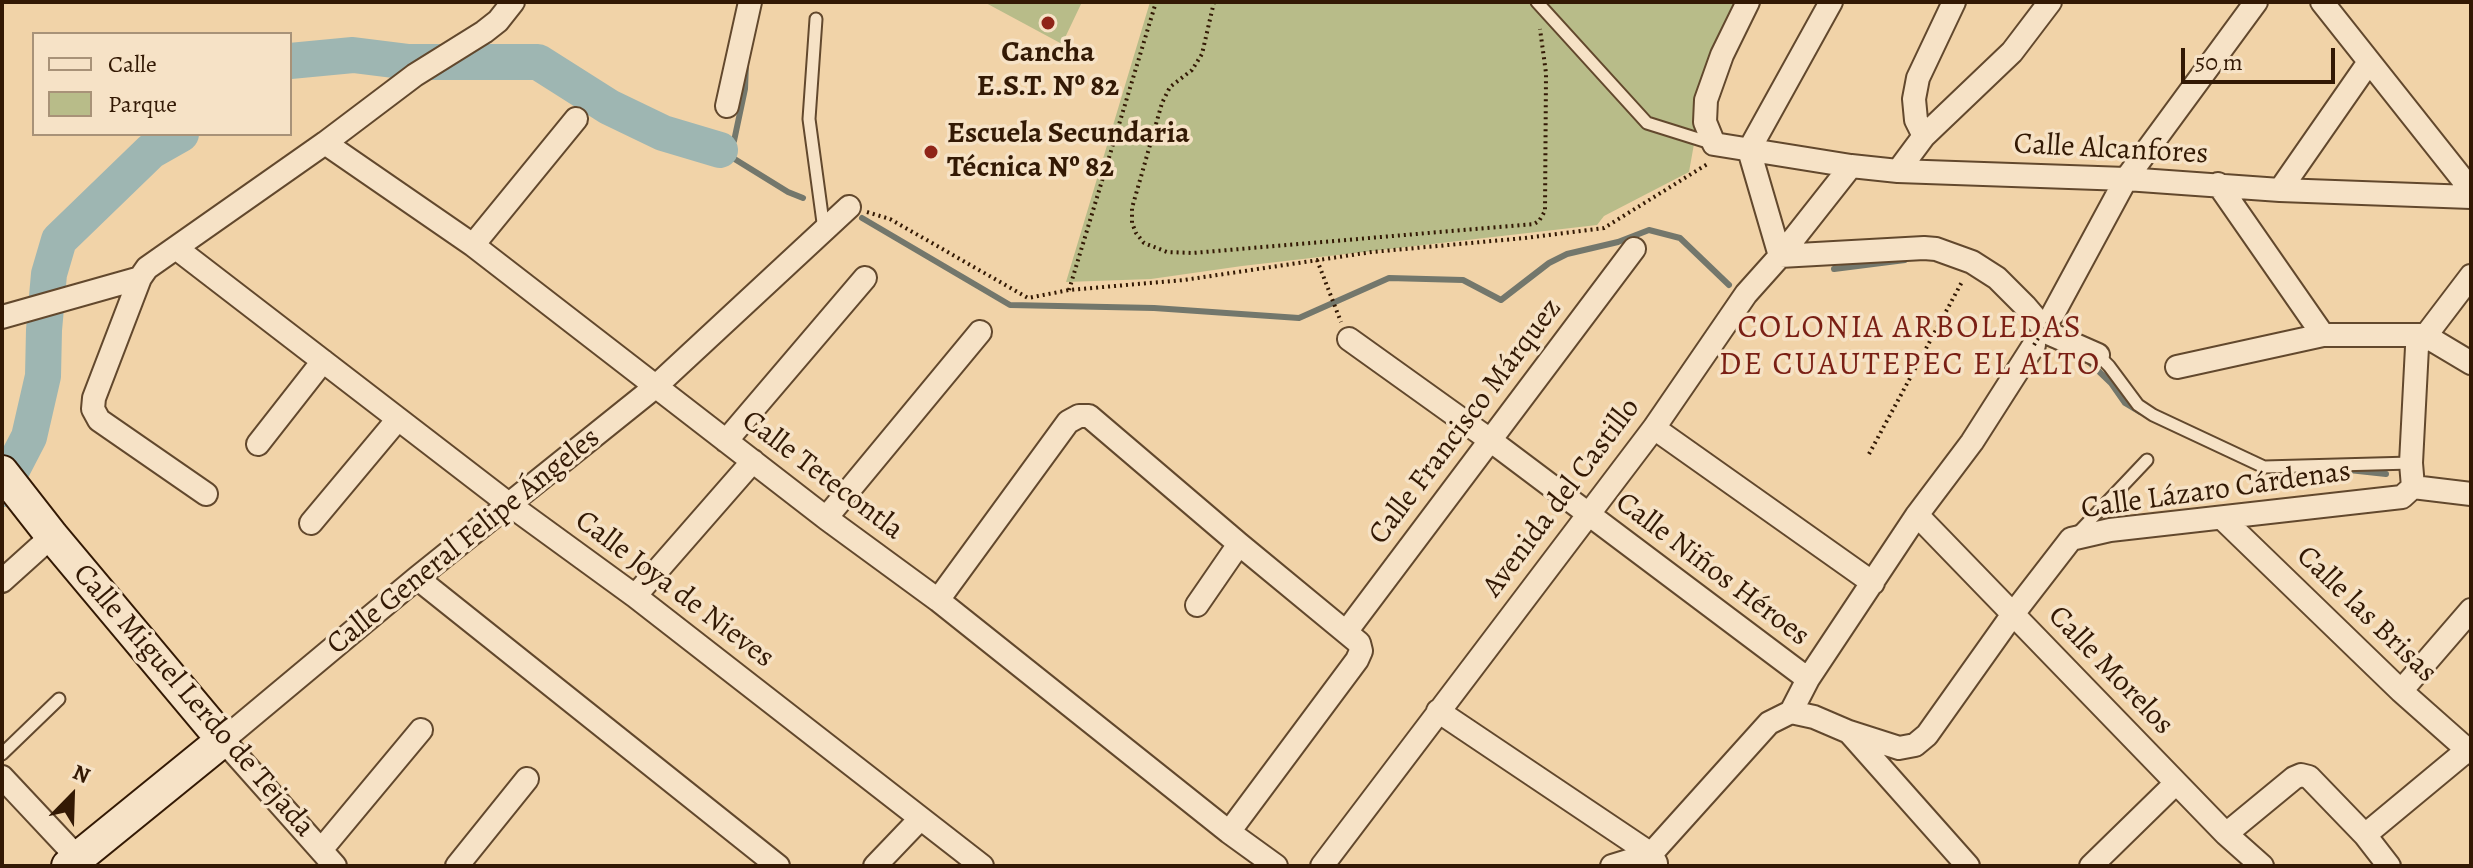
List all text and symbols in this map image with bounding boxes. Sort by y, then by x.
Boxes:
marker: Cancha E.S.T. Nº 82 [1039,14,1057,32]
legend [32,32,292,136]
scale bar [2185,32,2339,82]
place label: Cancha E.S.T. Nº 82 [977,36,1119,106]
text: 50 m [2195,46,2243,78]
text: Calle [108,48,157,80]
text: Parque [108,88,177,120]
place label: Escuela Secundaria Técnica Nº 82 [947,117,1190,188]
street label: Calle Alcanfores [2013,127,2209,173]
marker: Escuela Secundaria Técnica Nº 82 [922,143,940,161]
street label: Calle Francisco Márquez [1362,292,1570,552]
district label: COLONIA ARBOLEDAS DE CUAUTEPEC EL ALTO [1719,310,2101,385]
street label: Avenida del Castillo [1475,391,1649,605]
street label: Calle Tetecontla [734,404,910,548]
street label: Calle General Felipe Ángeles [320,421,608,663]
street label: Calle Lázaro Cárdenas [2079,454,2353,528]
street label: Calle Niños Héroes [1608,485,1816,655]
street label: Calle Joya de Nieves [567,503,781,677]
street label: Calle las Brisas [2288,539,2444,691]
street label: Calle Miguel Lerdo de Tejada [65,557,321,845]
street label: Calle Morelos [2040,599,2180,743]
north arrow [32,756,112,836]
text: N [68,757,95,791]

